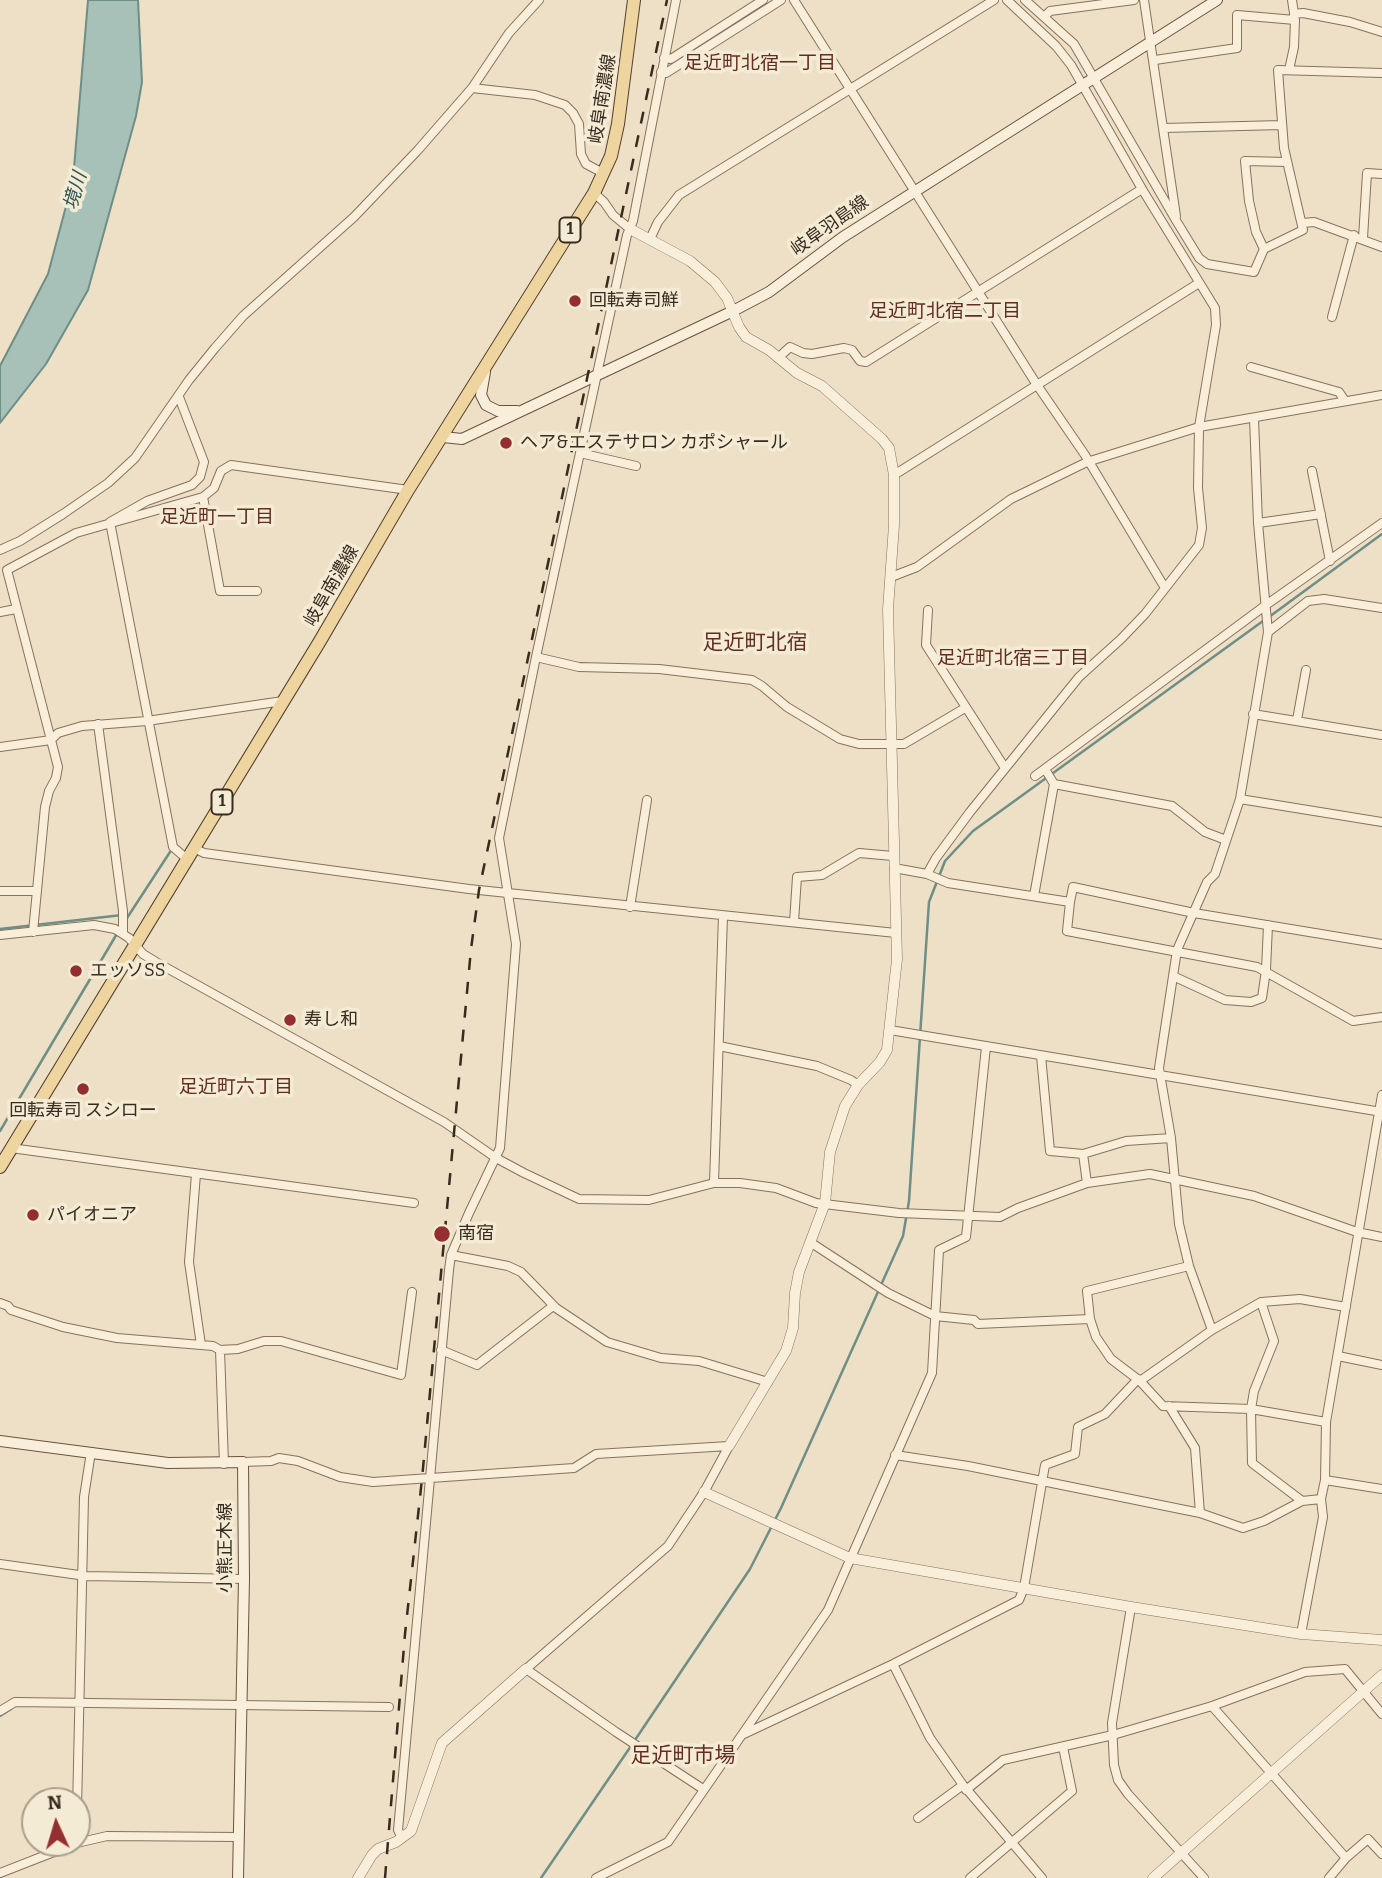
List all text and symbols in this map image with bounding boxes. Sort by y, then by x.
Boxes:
street label: 岐阜南濃線 [585,53,621,145]
district label: 足近町北宿一丁目 [684,53,836,75]
water label: 境川 [60,170,92,212]
street label: 岐阜羽島線 [787,191,873,261]
road number: 1 [560,218,580,242]
place label: 回転寿司鮮 [589,290,679,312]
marker: 回転寿司鮮 [567,293,583,309]
district label: 足近町北宿二丁目 [869,301,1021,323]
place label: ヘア&エステサロン カポシャール [520,432,788,454]
marker: ヘア&エステサロン カポシャール [498,435,514,451]
district label: 足近町一丁目 [160,507,274,529]
street label: 岐阜南濃線 [300,542,364,630]
district label: 足近町北宿 [703,630,807,656]
district label: 足近町北宿三丁目 [937,648,1089,670]
road number: 1 [212,790,232,814]
place label: エッソSS [90,960,166,982]
marker: エッソSS [68,963,84,979]
place label: 寿し和 [304,1009,358,1031]
marker: 寿し和 [282,1012,298,1028]
district label: 足近町六丁目 [179,1077,293,1099]
marker: 回転寿司 スシロー [75,1081,91,1097]
place label: 回転寿司 スシロー [9,1100,157,1122]
place label: パイオニア [47,1204,137,1226]
marker: パイオニア [25,1207,41,1223]
place label: 南宿 [458,1223,494,1245]
marker: 南宿 [432,1224,452,1244]
street label: 小熊正木線 [215,1503,237,1593]
district label: 足近町市場 [631,1743,735,1769]
north arrow [21,1787,91,1857]
text: N [47,1791,63,1815]

